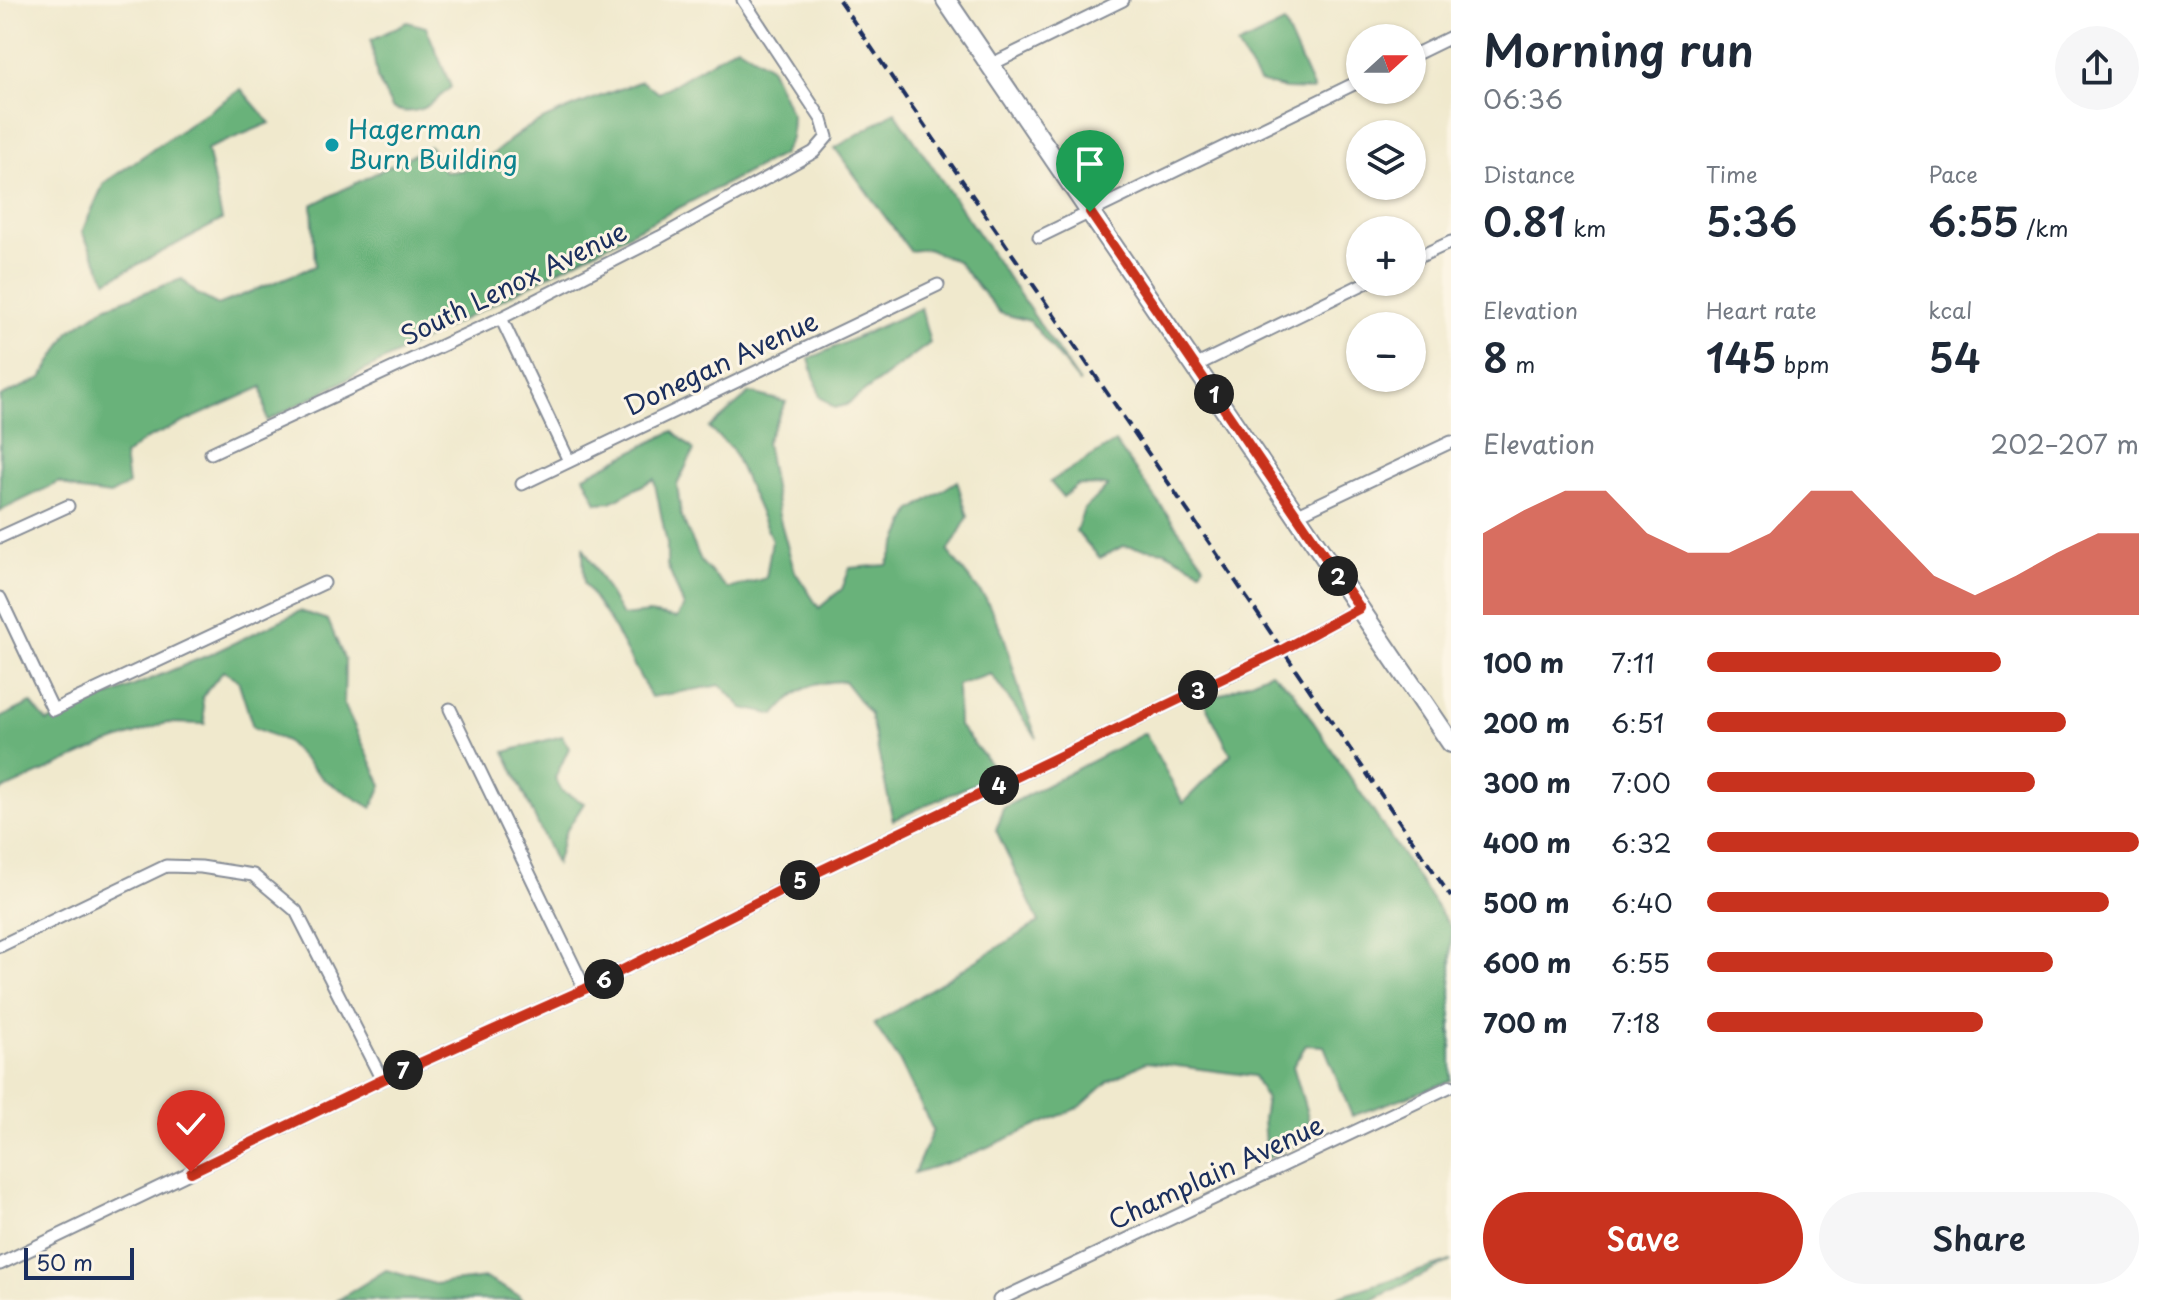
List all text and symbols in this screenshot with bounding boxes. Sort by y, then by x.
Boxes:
text: Morning run [1483,16,1754,82]
north arrow [1346,24,1426,104]
map controls [1346,24,1426,392]
button: share [2055,26,2139,110]
text: 06:36 [1483,79,1563,118]
place label: Hagerman Burn Building [348,109,518,178]
button: layers [1346,120,1426,200]
pin [1056,130,1124,212]
marker: Hagerman Burn Building [323,136,341,154]
icon: arrive [1068,142,1112,186]
text: Distance [1483,157,1575,190]
text: Time [1706,157,1758,190]
text: Pace [1928,157,1978,190]
text: 0.81 [1483,190,1566,251]
text: 5:36 [1706,190,1797,251]
text: 6:55 [1928,190,2019,251]
street label: South Lenox Avenue [394,211,633,354]
text: km [1566,211,1606,244]
text: /km [2019,211,2068,244]
button: + [1346,216,1426,296]
text: Elevation [1483,293,1578,326]
text: Heart rate [1706,293,1817,326]
text: kcal [1928,293,1972,326]
street label: Donegan Avenue [617,300,824,425]
button: − [1346,312,1426,392]
text: 8 [1483,326,1508,387]
text: 145 [1706,326,1777,387]
text: 54 [1928,326,1981,387]
text: m [1508,347,1535,380]
text: bpm [1777,347,1829,380]
pin: 1 [1194,374,1234,414]
text: 1 [1209,377,1219,410]
text: Elevation [1483,424,1595,463]
text: 202–207 m [1990,424,2139,463]
pin: 2 [1318,556,1358,596]
text: 2 [1330,559,1346,592]
text: 100 m [1483,643,1564,682]
text: 7:11 [1611,643,1655,682]
pin: 3 [1178,670,1218,710]
text: 3 [1191,673,1205,706]
text: 200 m [1483,703,1570,742]
text: 6:51 [1611,703,1664,742]
text: 300 m [1483,763,1571,802]
text: 7:00 [1611,763,1671,802]
pin: 4 [979,765,1019,805]
text: 4 [992,768,1006,801]
text: 400 m [1483,823,1571,862]
text: 6:32 [1611,823,1672,862]
pin: 5 [780,860,820,900]
text: 5 [793,863,807,896]
text: 500 m [1483,883,1569,922]
text: 6:40 [1611,883,1673,922]
text: 600 m [1483,943,1571,982]
text: 6:55 [1611,943,1670,982]
pin: 6 [584,959,624,999]
text: 6 [596,962,612,995]
text: 700 m [1483,1003,1568,1042]
text: 7:18 [1611,1003,1661,1042]
pin: 7 [383,1050,423,1090]
text: 7 [397,1053,409,1086]
pin [157,1090,225,1172]
icon: check [169,1102,213,1146]
street label: Champlain Avenue [1101,1105,1330,1239]
button: Save [1483,1192,1803,1284]
button: Share [1819,1192,2139,1284]
scale bar [24,1244,134,1280]
text: 50 m [36,1245,93,1278]

